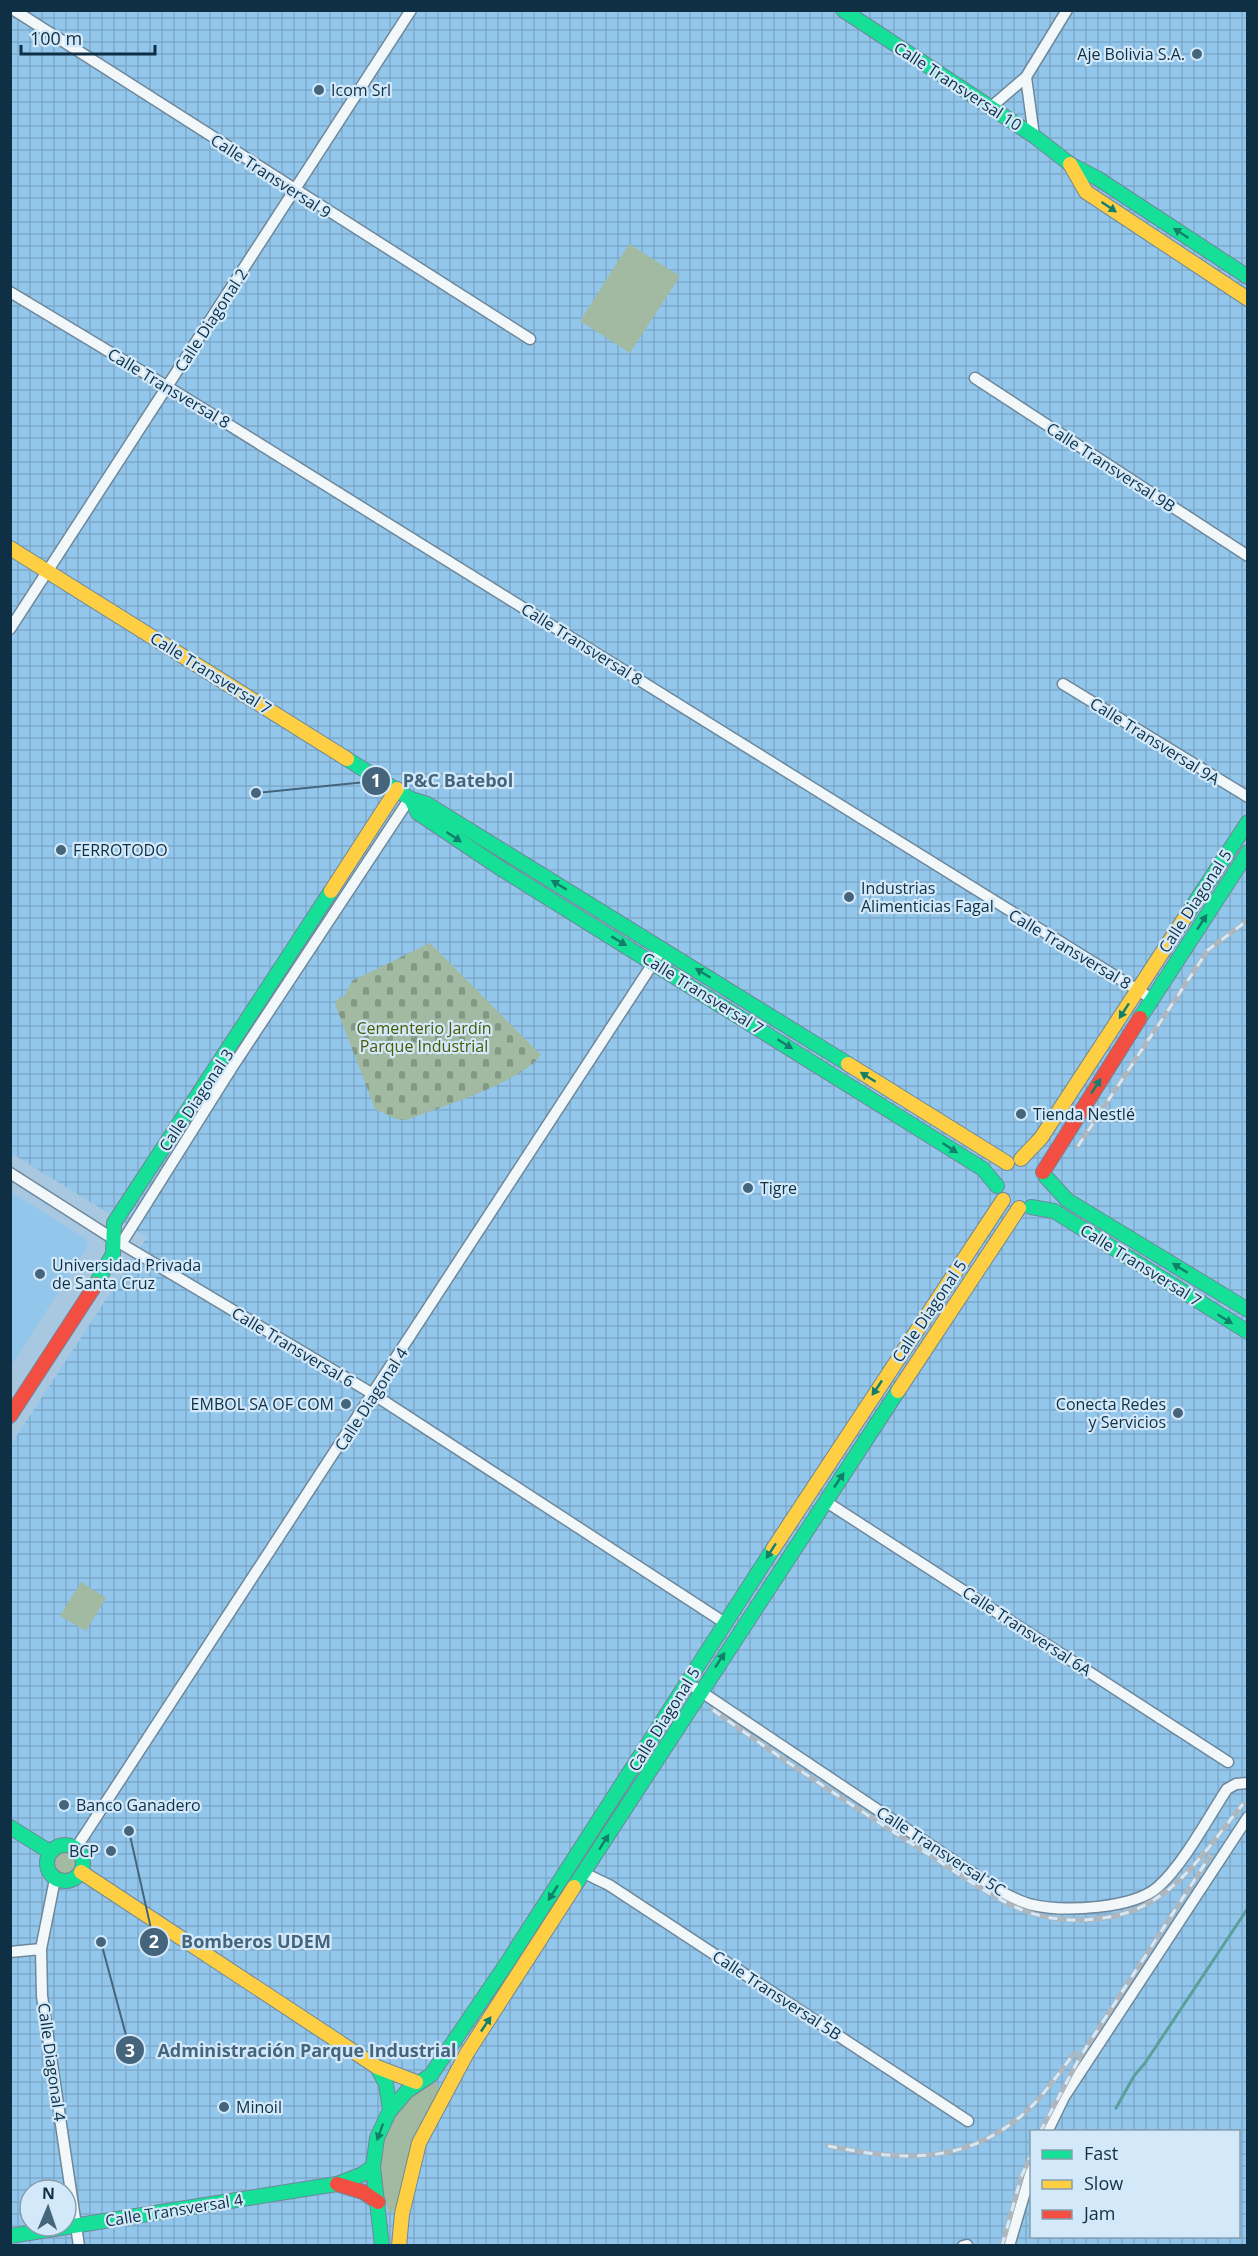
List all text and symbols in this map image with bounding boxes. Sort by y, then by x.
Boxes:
scale bar [21,18,154,56]
text: 100 m [30,26,82,50]
street label: Calle Transversal 10 [890,36,1026,136]
place label: Aje Bolivia S.A. [1077,43,1185,65]
marker: Aje Bolivia S.A. [1190,47,1204,61]
place label: Icom Srl [331,79,391,101]
marker: Icom Srl [312,83,326,97]
street label: Calle Transversal 9 [207,129,335,223]
one-way arrow [1100,201,1117,212]
one-way arrow [1173,228,1189,239]
street label: Calle Diagonal 2 [169,264,253,376]
street label: Calle Transversal 8 [104,343,234,433]
street label: Calle Transversal 9B [1042,417,1180,517]
street label: Calle Transversal 8 [517,598,647,690]
street label: Calle Transversal 7 [146,627,276,719]
street label: Calle Transversal 9A [1086,692,1225,790]
callout: P&C Batebol [361,763,525,799]
text: 1 [371,768,381,792]
text: P&C Batebol [403,768,513,792]
one-way arrow [446,831,462,842]
place label: FERROTODO [73,839,168,861]
marker: FERROTODO [54,843,68,857]
street label: Calle Diagonal 5 [1153,845,1237,957]
place label: Industrias Alimenticias Fagal [861,877,994,917]
one-way arrow [551,880,567,891]
marker: Industrias Alimenticias Fagal [842,890,856,904]
street label: Calle Transversal 8 [1005,904,1135,994]
one-way arrow [1196,914,1207,930]
one-way arrow [611,936,627,947]
street label: Calle Transversal 7 [638,947,768,1039]
one-way arrow [695,968,711,979]
one-way arrow [1118,1003,1129,1019]
park label: Cementerio Jardín Parque Industrial [356,1017,492,1057]
one-way arrow [777,1038,793,1049]
street label: Calle Diagonal 3 [154,1044,238,1156]
one-way arrow [860,1072,876,1083]
one-way arrow [1090,1078,1101,1094]
place label: Tienda Nestlé [1033,1103,1135,1125]
marker: Tienda Nestlé [1014,1107,1028,1121]
one-way arrow [942,1142,958,1153]
place label: Tigre [760,1177,797,1199]
marker: Tigre [741,1181,755,1195]
street label: Calle Transversal 7 [1076,1219,1206,1311]
place label: Universidad Privada de Santa Cruz [52,1254,201,1294]
street label: Calle Diagonal 5 [887,1255,971,1367]
one-way arrow [1172,1263,1188,1274]
marker: Universidad Privada de Santa Cruz [33,1267,47,1281]
street label: Calle Transversal 6 [228,1302,358,1392]
one-way arrow [1217,1313,1233,1324]
street label: Calle Diagonal 4 [329,1343,413,1455]
one-way arrow [872,1380,883,1396]
place label: EMBOL SA OF COM [191,1393,334,1415]
place label: Conecta Redes y Servicios [1056,1393,1166,1433]
marker: EMBOL SA OF COM [339,1397,353,1411]
marker: Conecta Redes y Servicios [1171,1406,1185,1420]
one-way arrow [833,1473,845,1489]
one-way arrow [765,1543,776,1560]
street label: Calle Transversal 6A [958,1581,1096,1681]
one-way arrow [714,1653,726,1669]
street label: Calle Diagonal 5 [623,1663,705,1775]
place label: Banco Ganadero [76,1794,201,1816]
marker: Banco Ganadero [57,1798,71,1812]
street label: Calle Transversal 5C [872,1801,1010,1901]
one-way arrow [598,1834,609,1851]
place label: BCP [69,1840,99,1862]
marker: BCP [104,1844,118,1858]
one-way arrow [547,1885,558,1901]
callout: Bomberos UDEM [139,1924,343,1960]
text: 2 [149,1929,159,1953]
text: Bomberos UDEM [181,1929,331,1953]
street label: Calle Transversal 5B [708,1945,846,2045]
street label: Calle Diagonal 4 [33,2002,71,2122]
one-way arrow [480,2016,491,2032]
callout: Administración Parque Industrial [115,2032,469,2068]
text: 3 [125,2038,135,2062]
text: Administración Parque Industrial [157,2038,457,2062]
place label: Minoil [236,2096,282,2118]
marker: Minoil [217,2100,231,2114]
one-way arrow [375,2123,385,2141]
legend [1030,2130,1240,2238]
text: Fast [1084,2141,1118,2165]
text: Slow [1084,2171,1123,2195]
north arrow [18,2178,78,2238]
text: N [42,2182,55,2204]
street label: Calle Transversal 4 [104,2188,244,2232]
text: Jam [1082,2201,1116,2225]

